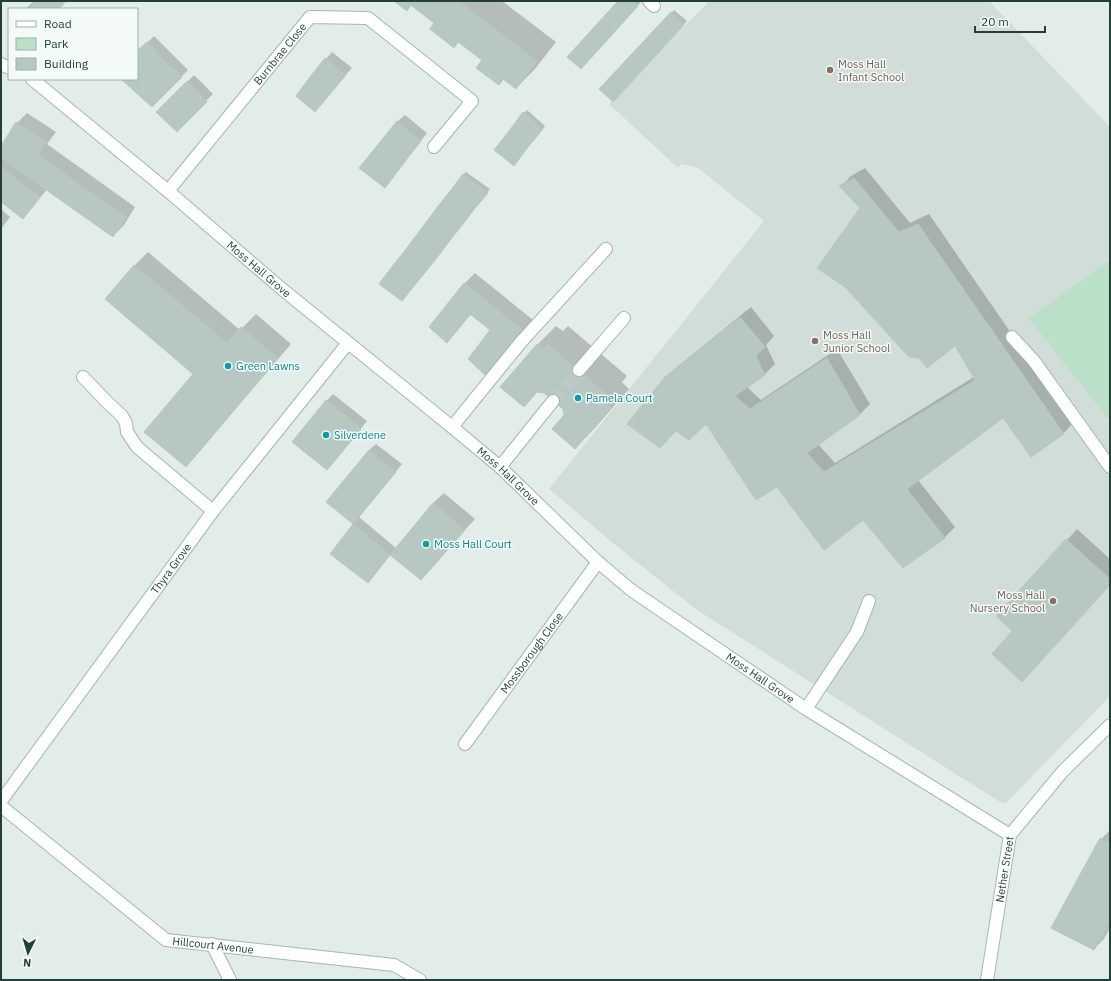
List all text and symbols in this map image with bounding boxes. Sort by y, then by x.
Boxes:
legend [8,8,138,80]
scale bar [975,8,1045,34]
text: 20 m [981,14,1009,29]
text: Road [44,16,72,31]
street label: Burnbrae Close [250,20,309,88]
text: Park [44,36,69,51]
text: Building [44,56,89,71]
place label: Moss Hall Infant School [838,57,904,84]
marker: Moss Hall Infant School [825,65,835,75]
street label: Moss Hall Grove [224,238,294,300]
place label: Moss Hall Junior School [823,328,890,355]
marker: Moss Hall Junior School [810,336,820,346]
place label: Green Lawns [236,359,300,373]
marker: Green Lawns [223,361,233,371]
place label: Pamela Court [586,391,653,405]
marker: Pamela Court [573,393,583,403]
place label: Silverdene [334,428,386,442]
marker: Silverdene [321,430,331,440]
street label: Moss Hall Grove [474,444,542,508]
place label: Moss Hall Court [434,537,512,551]
marker: Moss Hall Court [421,539,431,549]
street label: Thyra Grove [148,540,194,597]
place label: Moss Hall Nursery School [970,588,1045,615]
marker: Moss Hall Nursery School [1048,596,1058,606]
street label: Mossborough Close [497,610,566,696]
street label: Moss Hall Grove [723,650,797,706]
street label: Nether Street [992,835,1017,904]
north arrow [8,933,48,973]
street label: Hillcourt Avenue [172,934,255,957]
text: N [23,956,32,970]

